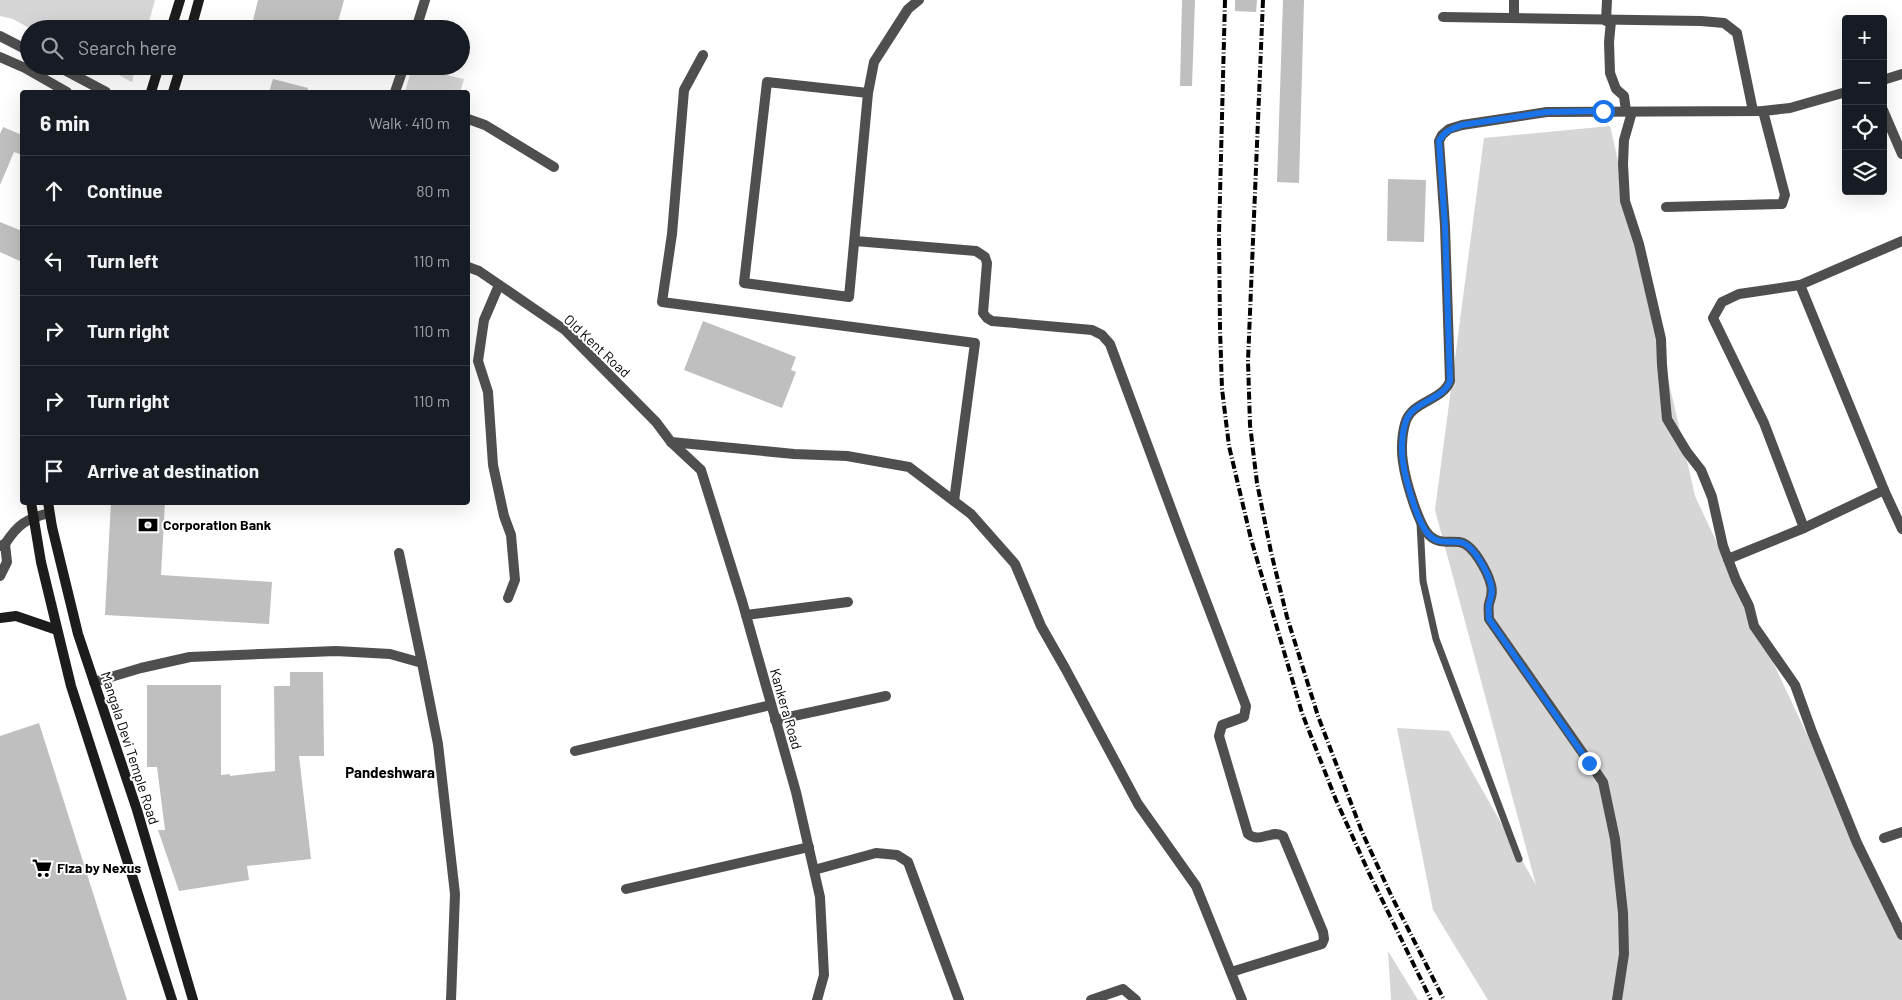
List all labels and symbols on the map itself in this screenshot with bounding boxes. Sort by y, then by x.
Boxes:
route start [1592,100,1615,123]
street label: Old Kent Road [561,311,634,381]
bank icon: Corporation Bank [137,514,159,536]
place label: Corporation Bank [163,516,272,533]
street label: Kankera Road [767,666,806,751]
street label: Mangala Devi Temple Road [98,669,163,826]
route end [1578,752,1601,775]
district label: Pandeshwara [345,763,435,781]
supermarket icon: Fiza by Nexus [31,857,53,879]
place label: Fiza by Nexus [57,859,141,876]

